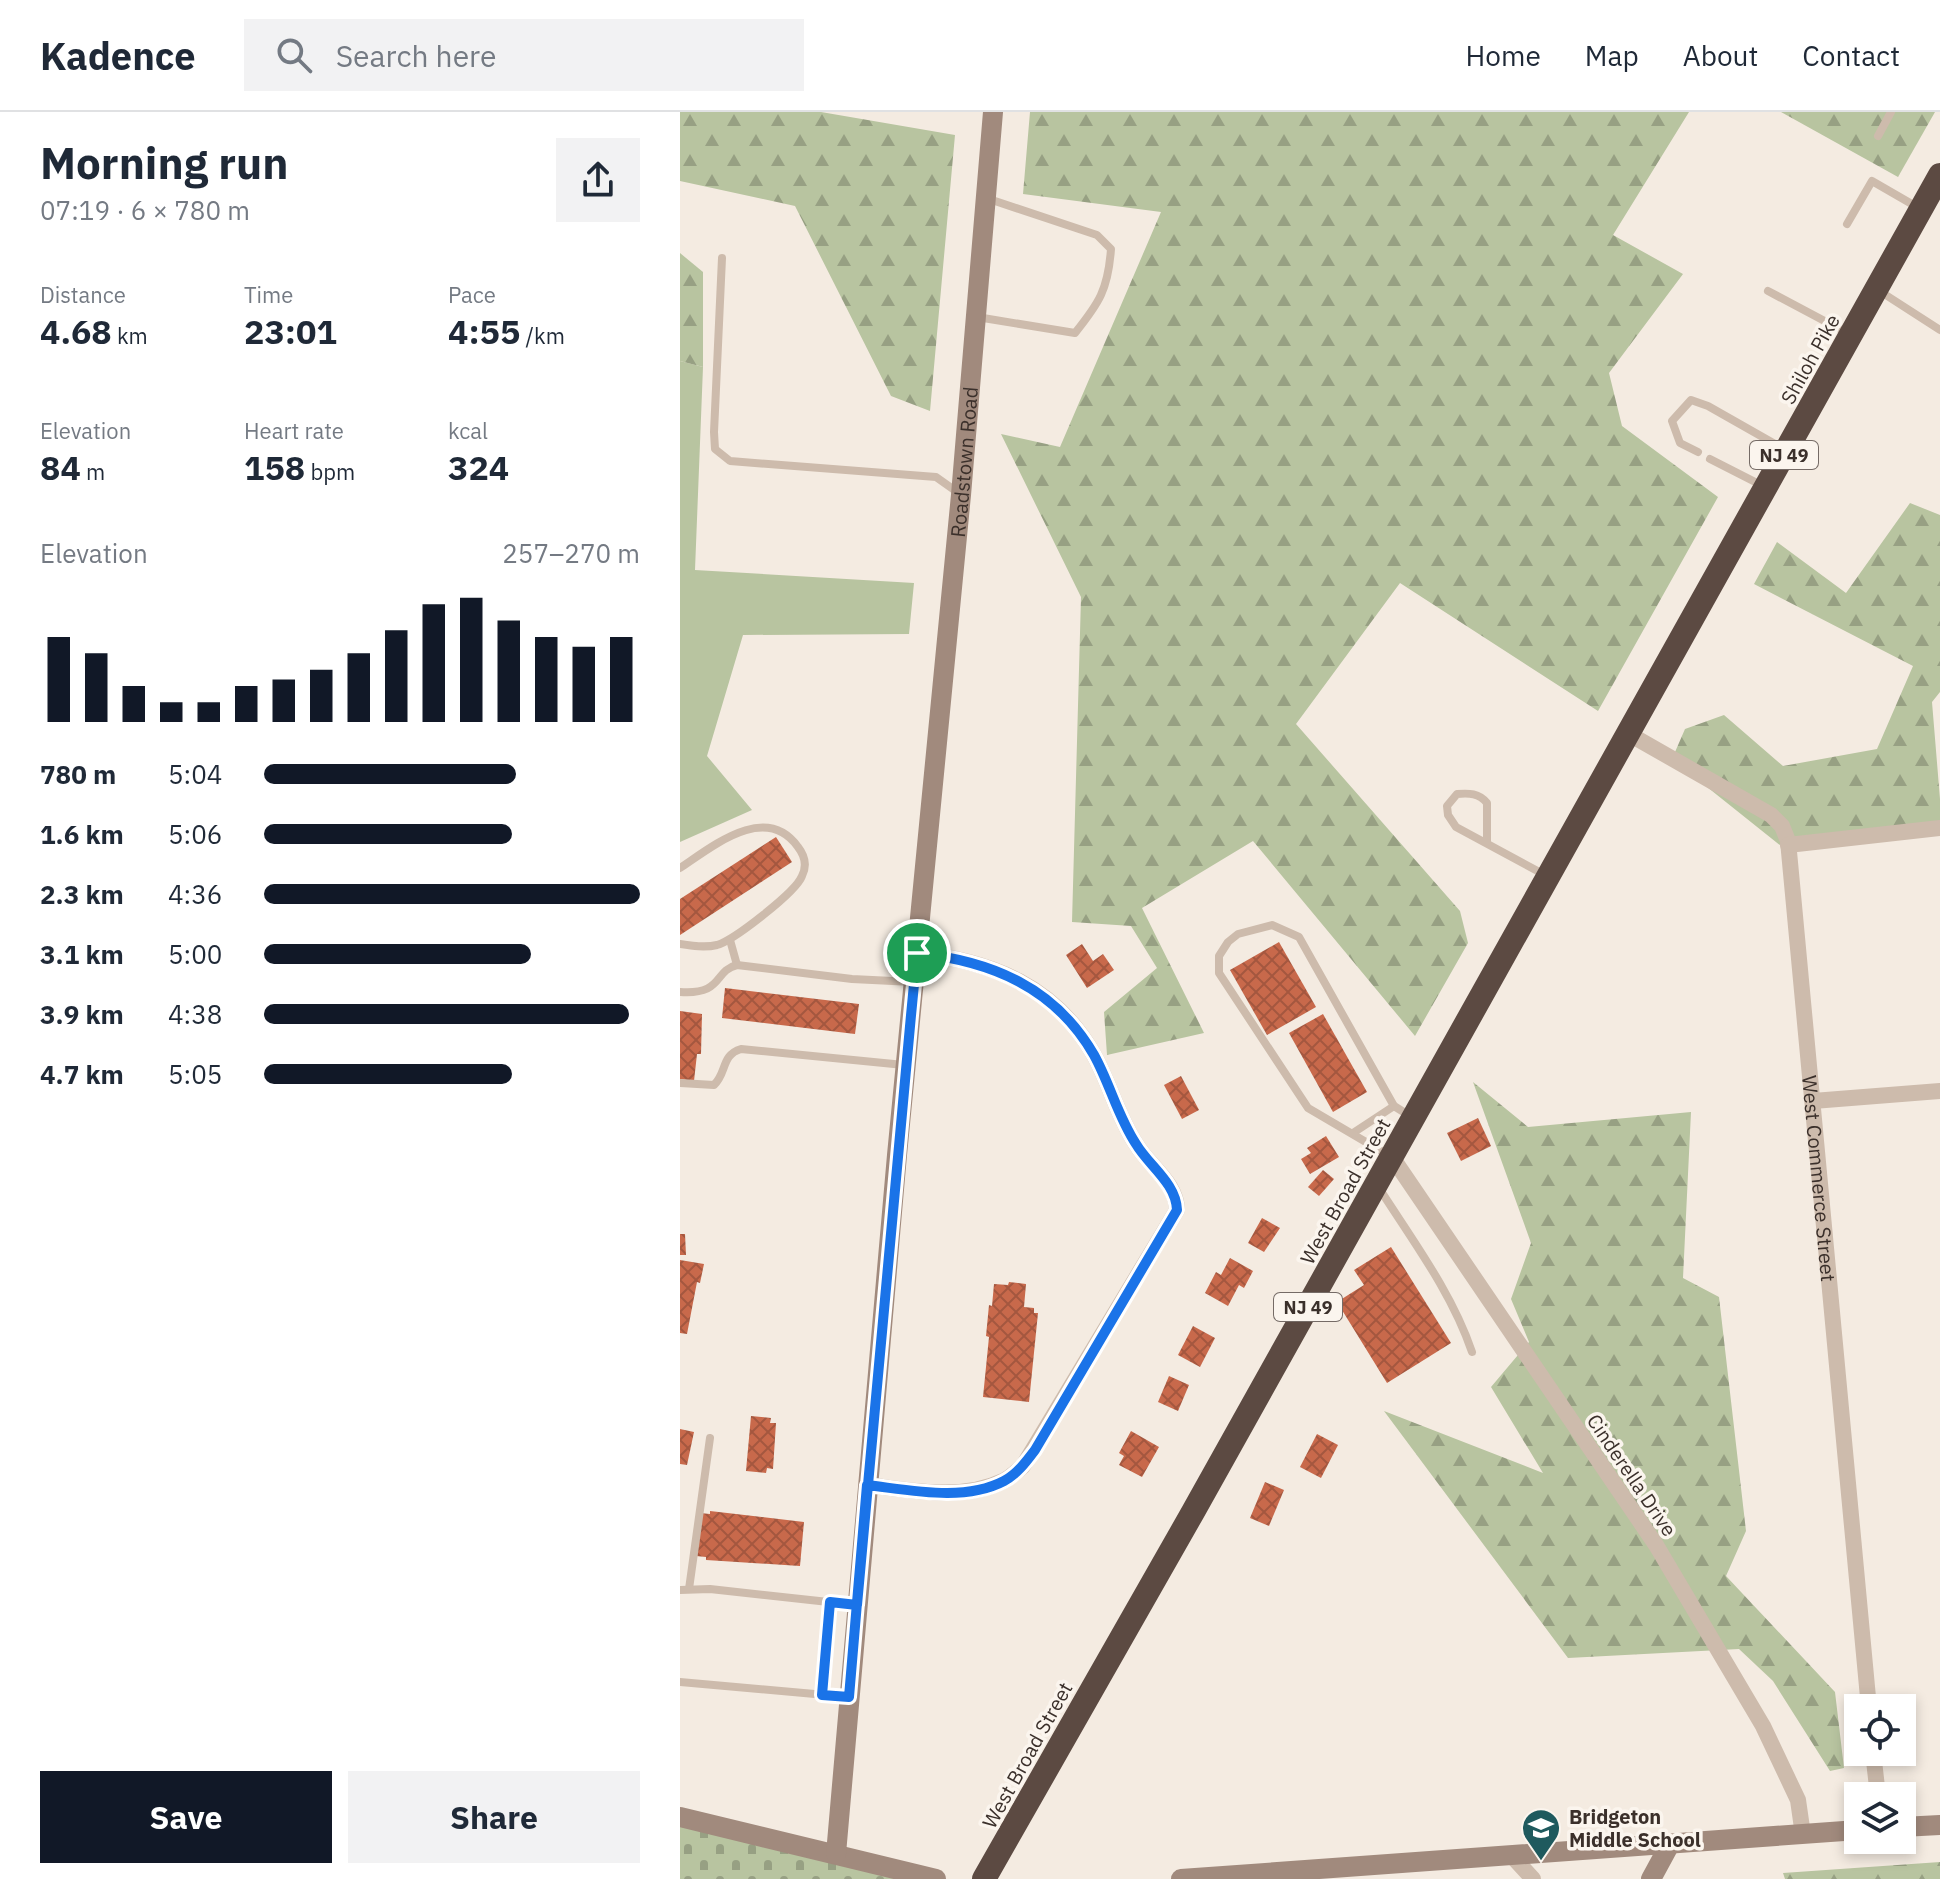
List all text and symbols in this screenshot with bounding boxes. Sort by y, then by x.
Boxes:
search box [244,19,804,91]
text: Kadence [40,31,196,80]
icon: search [272,33,316,77]
text: Search here [336,36,496,75]
text: Home [1465,37,1541,74]
text: Map [1585,37,1639,74]
text: About [1683,37,1758,74]
text: Contact [1802,37,1900,74]
text: Morning run [40,134,289,191]
button: share [556,138,640,222]
text: 07:19 · 6 × 780 m [40,193,250,227]
text: Distance [40,280,126,309]
text: Time [244,280,293,309]
text: Pace [448,280,496,309]
text: 4.68 [40,309,112,353]
text: 23:01 [244,309,337,353]
text: 4:55 [448,309,520,353]
street label: Shiloh Pike [1774,309,1846,409]
text: km [112,321,148,350]
text: /km [520,321,565,350]
street label: Roadstown Road [943,385,984,538]
text: Elevation [40,416,131,445]
text: Heart rate [244,416,344,445]
text: kcal [448,416,488,445]
road number: NJ 49 [1750,441,1818,469]
text: 84 [40,445,81,489]
text: 158 [244,445,305,489]
text: 324 [448,445,509,489]
text: m [81,457,105,486]
text: bpm [305,457,355,486]
text: Elevation [40,536,148,570]
text: 257–270 m [502,536,640,570]
text: 780 m [40,757,116,791]
text: 5:04 [168,757,222,791]
text: 1.6 km [40,817,124,851]
text: 5:06 [168,817,222,851]
text: 2.3 km [40,877,124,911]
text: 4:36 [168,877,222,911]
pin [883,919,951,987]
icon: arrive [895,931,939,975]
text: 3.1 km [40,937,124,971]
text: 5:00 [168,937,222,971]
text: 3.9 km [40,997,124,1031]
text: 4:38 [168,997,222,1031]
text: 4.7 km [40,1057,124,1091]
text: 5:05 [168,1057,222,1091]
street label: West Commerce Street [1796,1074,1843,1283]
street label: West Broad Street [1294,1113,1396,1269]
road number: NJ 49 [1274,1293,1342,1321]
street label: Cinderella Drive [1581,1409,1683,1541]
street label: West Broad Street [976,1677,1078,1833]
map controls [1844,1694,1916,1854]
button: locate [1844,1694,1916,1766]
button: Save [40,1771,332,1863]
button: Share [348,1771,640,1863]
button: layers [1844,1782,1916,1854]
place label: Bridgeton Middle School [1569,1803,1701,1853]
school or university icon: Bridgeton Middle School [1520,1807,1562,1862]

